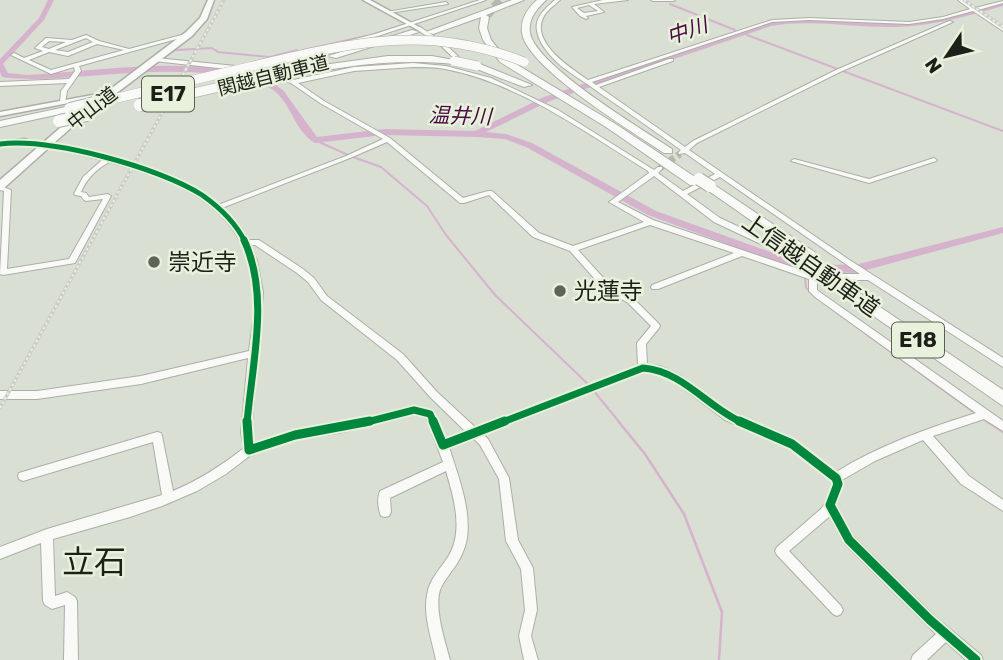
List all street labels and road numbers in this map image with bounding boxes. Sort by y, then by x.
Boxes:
street label: 関越自動車道 [215,51,331,100]
road number: E17 [142,76,194,112]
street label: 中山道 [63,82,122,135]
street label: 上信越自動車道 [737,207,885,323]
road number: E18 [892,322,944,358]

